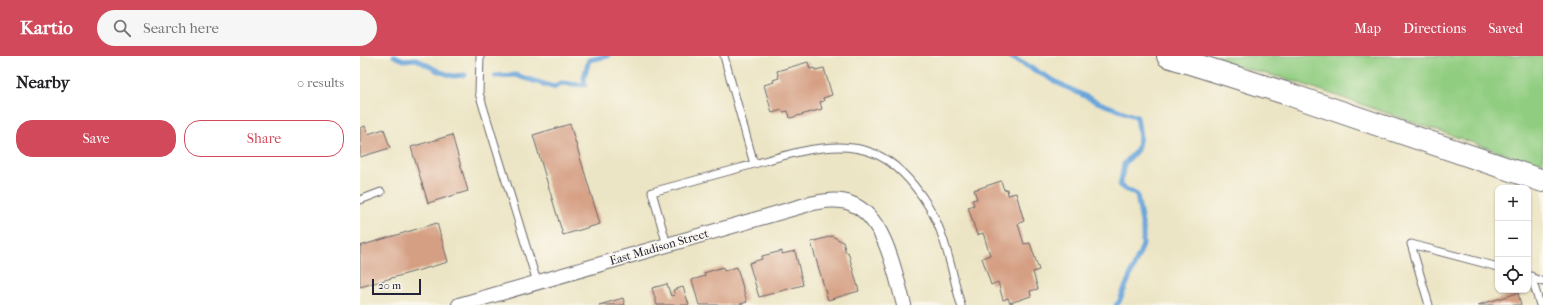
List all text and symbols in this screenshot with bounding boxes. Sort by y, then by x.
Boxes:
search box [97,10,377,46]
text: Kartio [20,17,73,39]
icon: search [111,17,133,39]
text: Search here [143,19,219,37]
text: Map [1354,20,1381,37]
text: Directions [1403,20,1466,37]
text: Saved [1488,20,1523,37]
text: Nearby [16,72,70,92]
text: 0 results [297,75,344,90]
button: Save [16,120,176,157]
button: Share [184,120,344,157]
map controls [1495,185,1531,293]
button: + [1495,185,1531,221]
button: − [1495,221,1531,257]
street label: East Madison Street [608,226,711,268]
button: locate [1495,257,1531,293]
scale bar [372,277,421,296]
text: 20 m [378,279,401,292]

